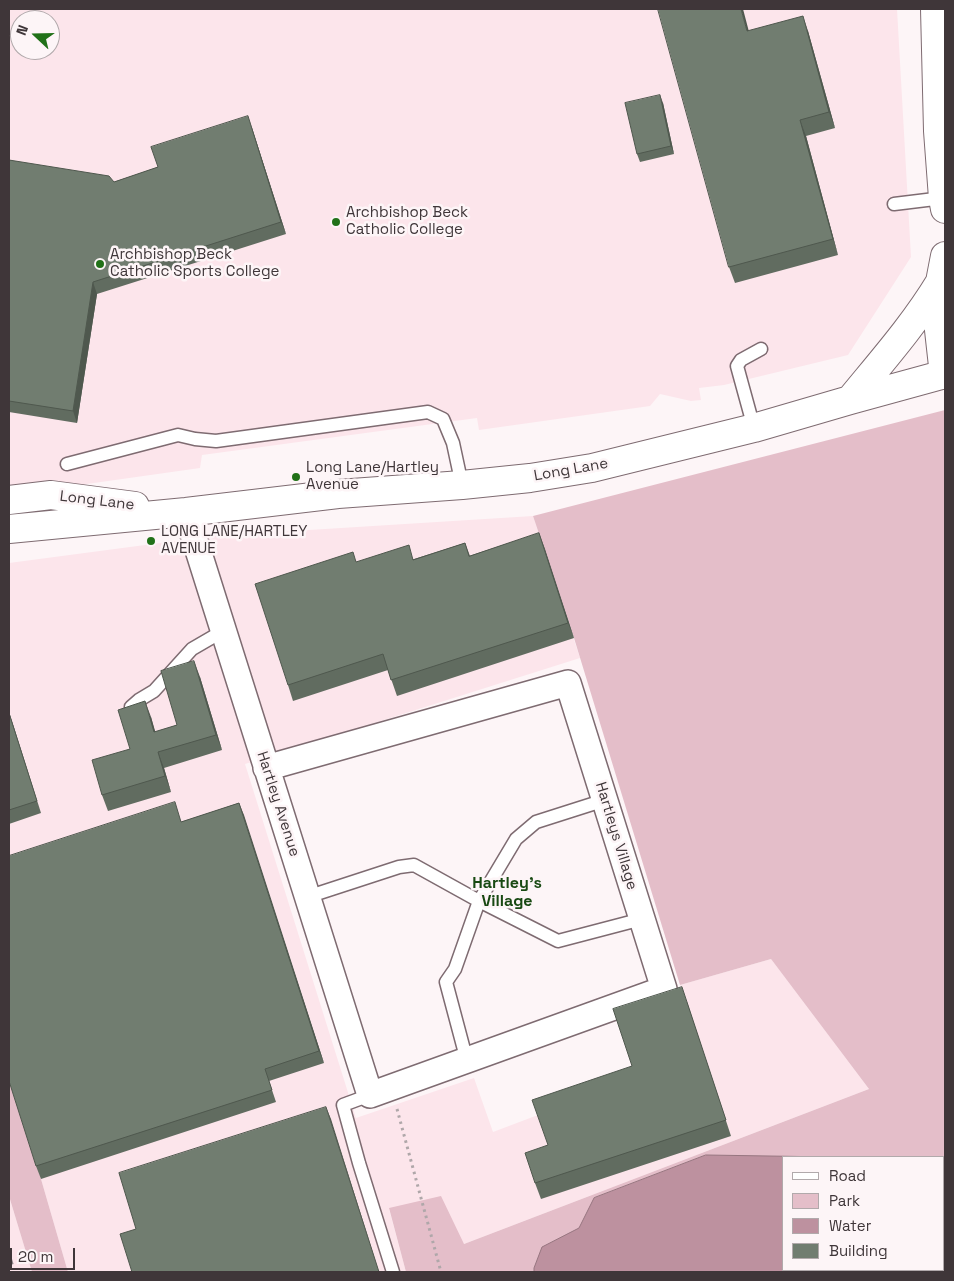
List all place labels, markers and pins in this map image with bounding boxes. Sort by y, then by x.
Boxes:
place label: Archbishop Beck Catholic College [346,204,468,239]
marker: Archbishop Beck Catholic College [330,216,342,228]
place label: Archbishop Beck Catholic Sports College [110,246,279,281]
marker: Archbishop Beck Catholic Sports College [94,258,106,270]
place label: Long Lane/Hartley Avenue [306,459,439,494]
marker: Long Lane/Hartley Avenue [290,471,302,483]
place label: LONG LANE/HARTLEY AVENUE [161,523,307,558]
marker: LONG LANE/HARTLEY AVENUE [145,535,157,547]

